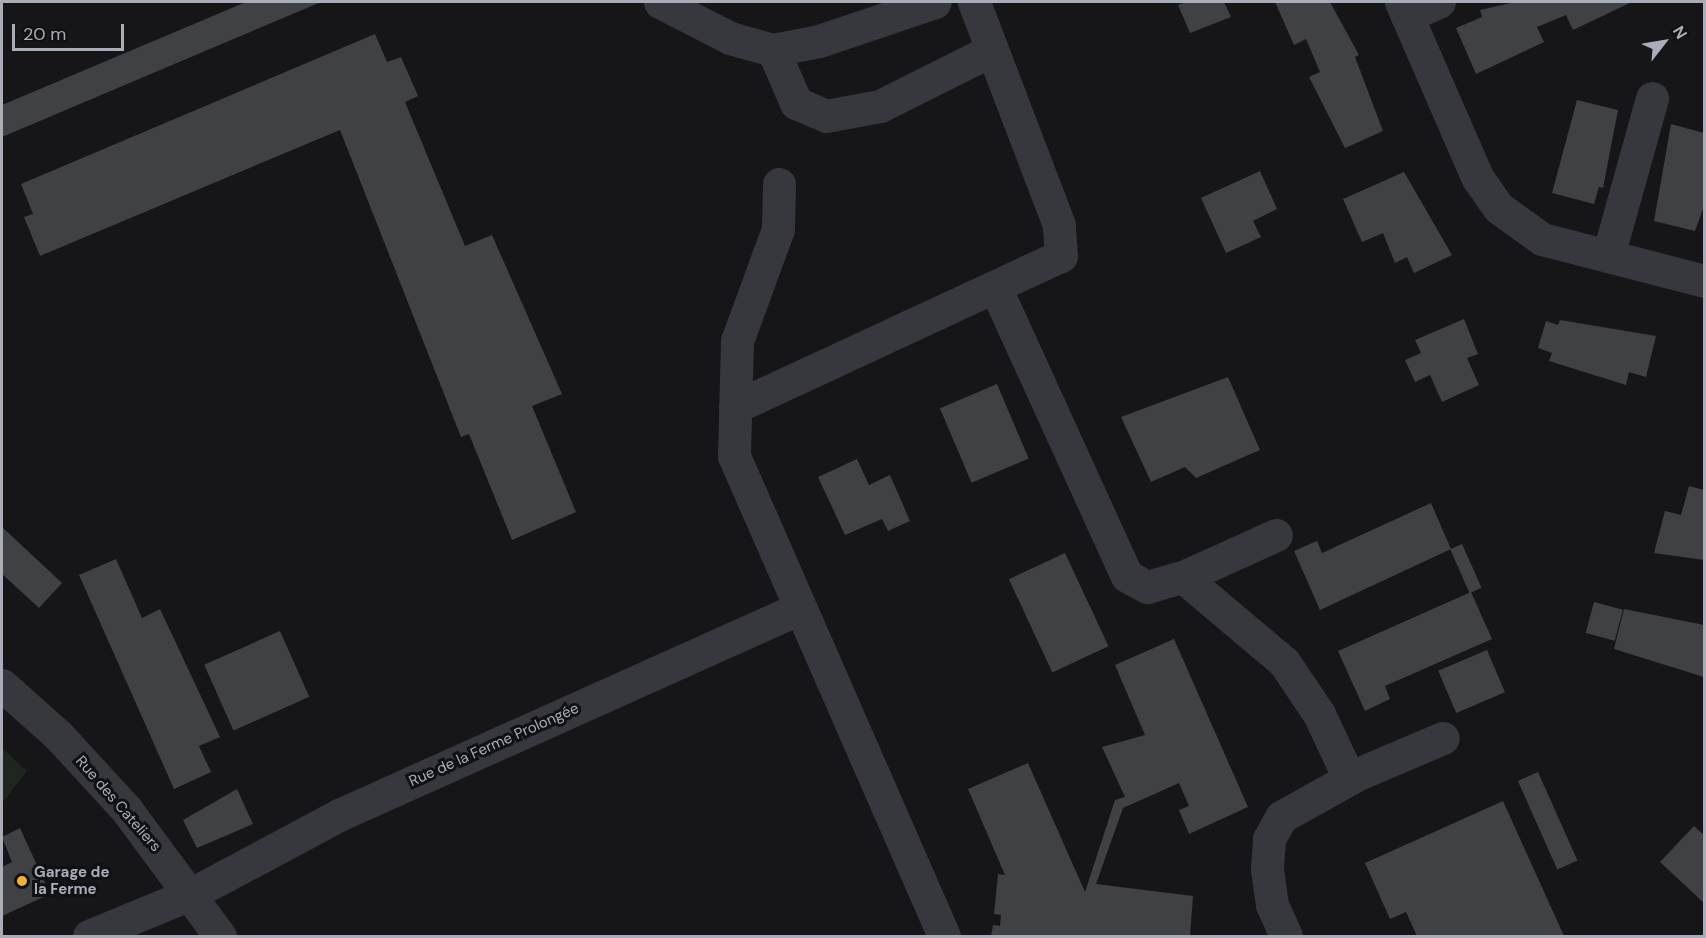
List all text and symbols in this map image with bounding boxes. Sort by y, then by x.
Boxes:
scale bar [15,12,128,50]
north arrow [1634,12,1694,72]
text: 20 m [23,22,66,46]
text: N [1668,22,1692,43]
street label: Rue de la Ferme Prolongée [406,699,582,791]
street label: Rue des Cateliers [72,752,164,856]
place label: Garage de la Ferme [34,863,109,898]
marker: Garage de la Ferme [15,874,29,888]

